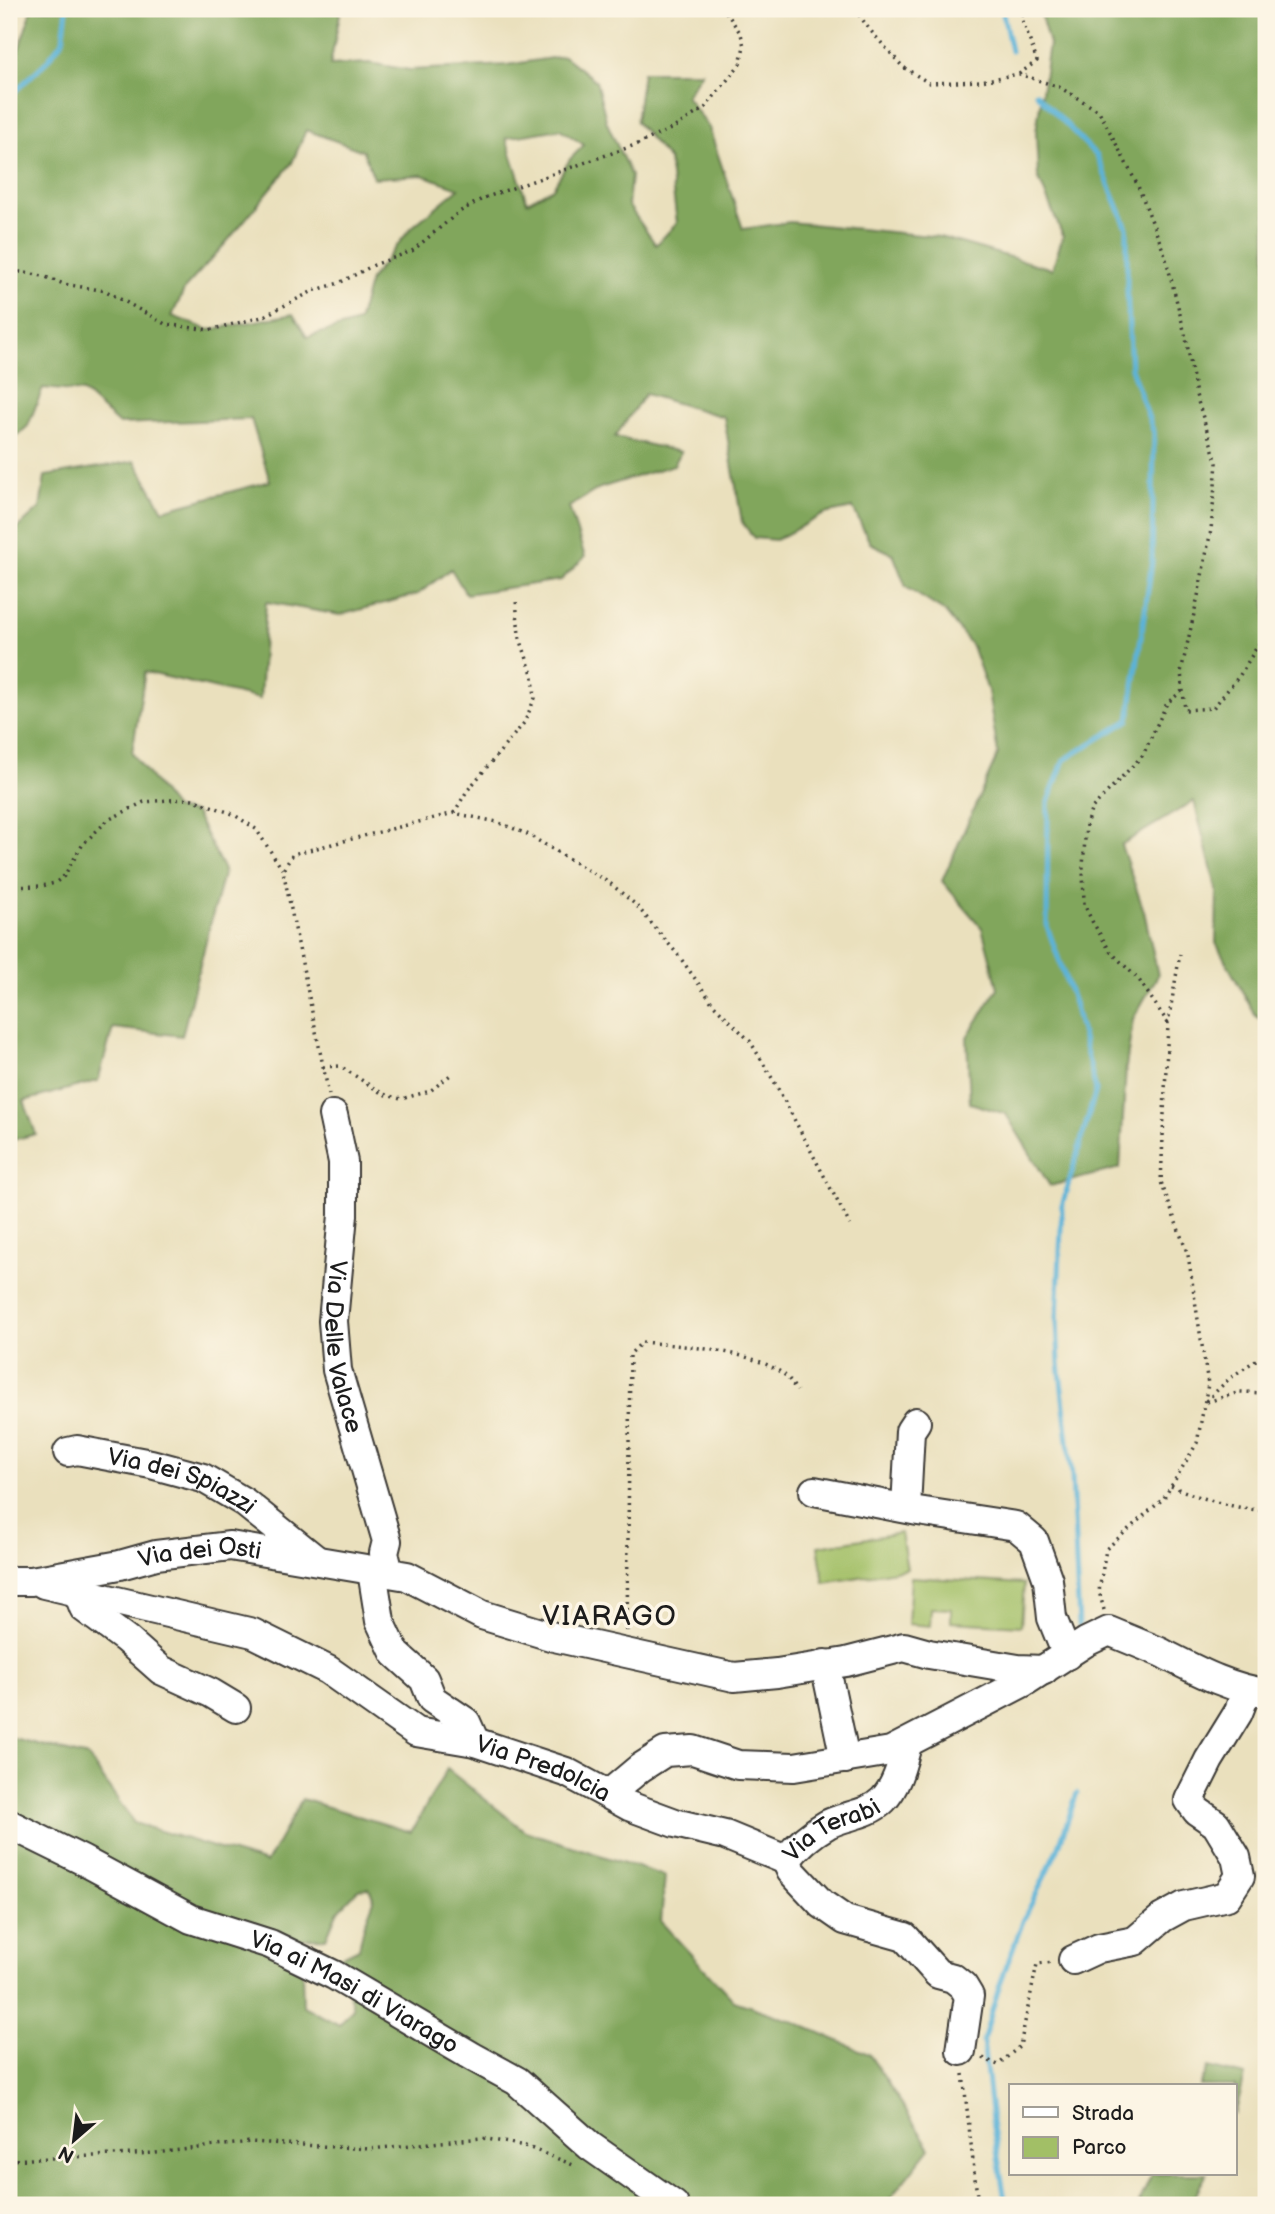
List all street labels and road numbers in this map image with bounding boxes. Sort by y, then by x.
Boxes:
street label: Via Delle Valace [318,1259,369,1436]
street label: Via dei Spiazzi [105,1442,262,1521]
street label: Via dei Osti [135,1531,263,1574]
street label: Via Predolcia [472,1729,616,1808]
street label: Via Terabi [777,1793,886,1868]
street label: Via ai Masi di Viarago [247,1925,464,2060]

